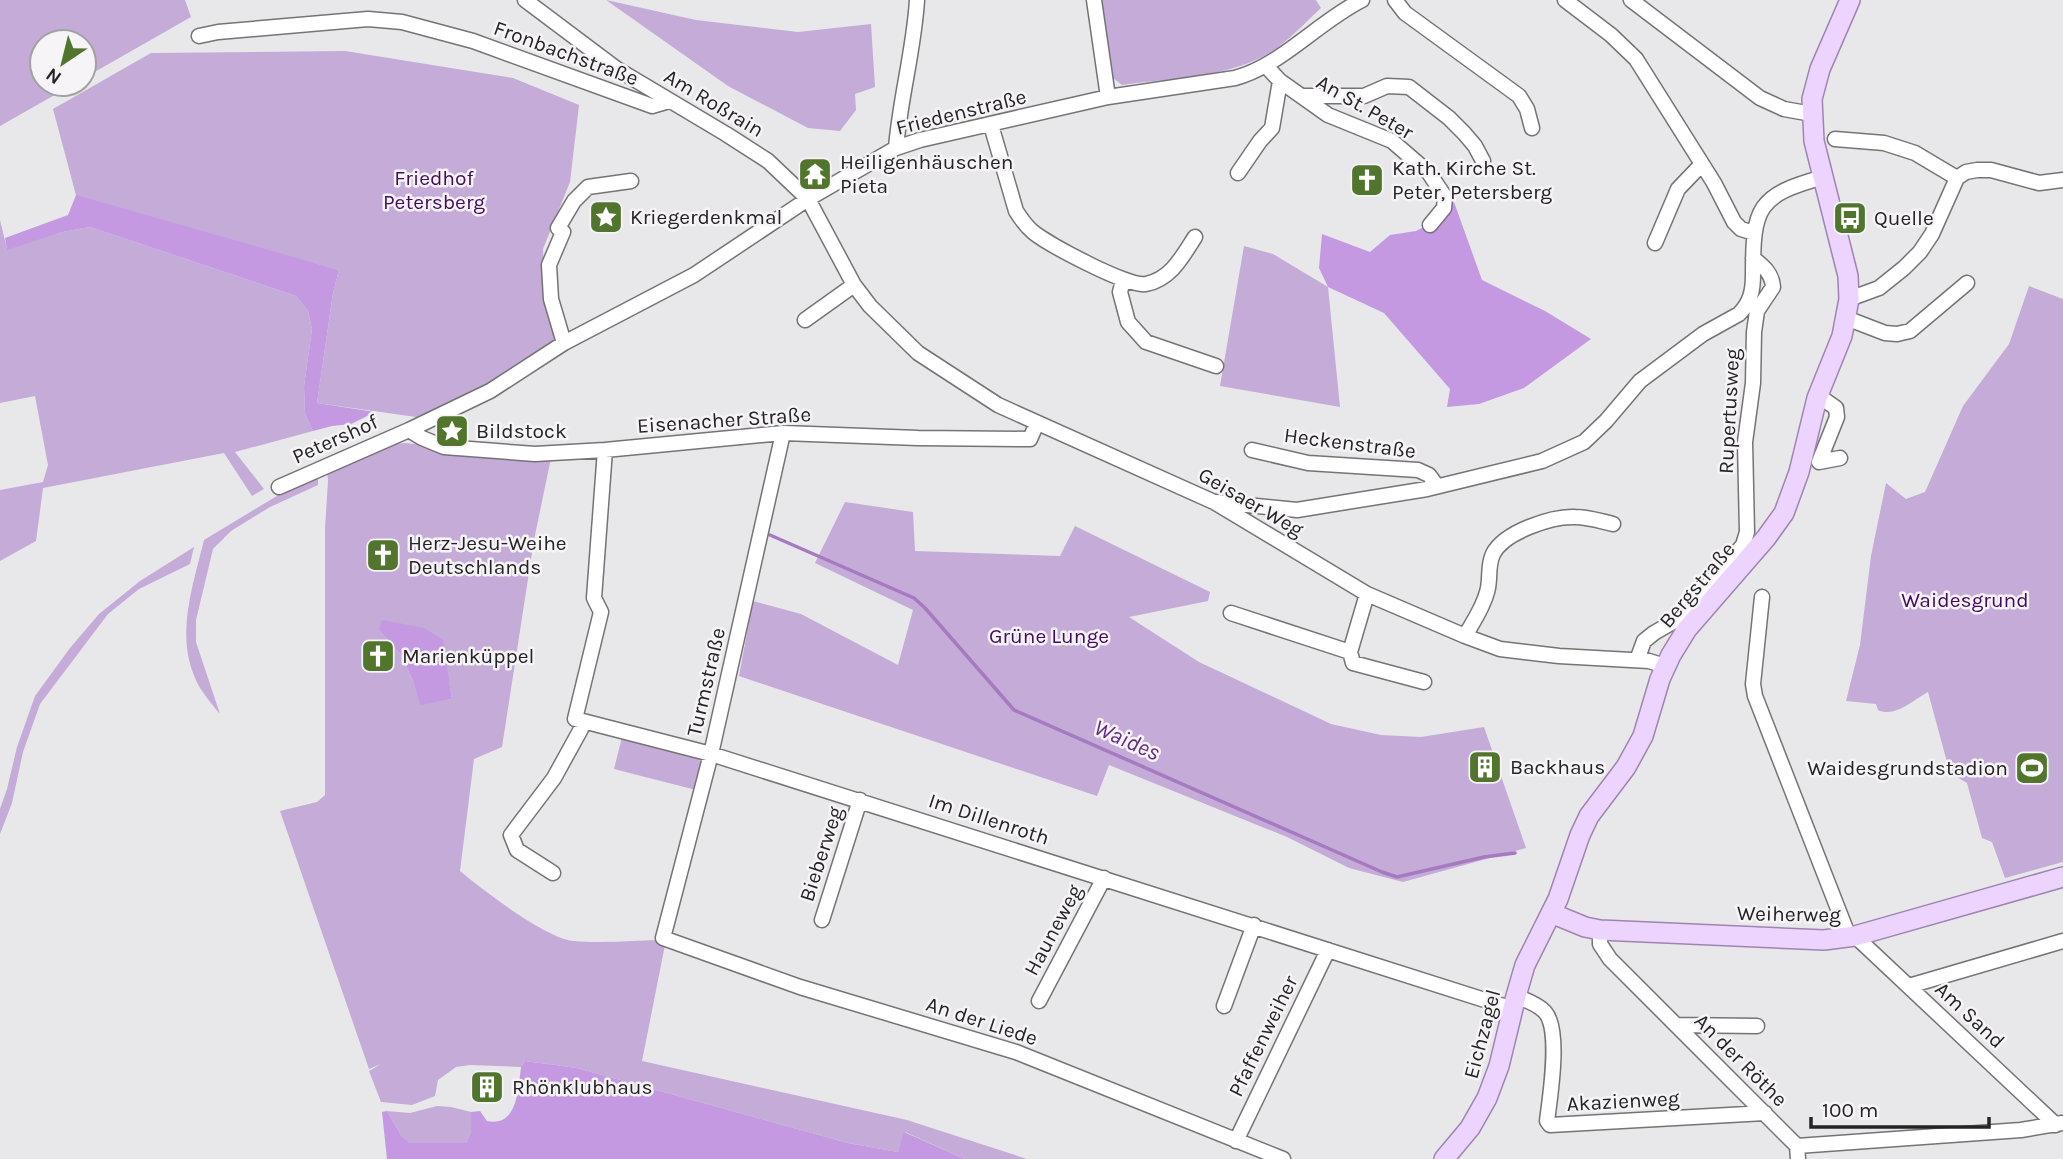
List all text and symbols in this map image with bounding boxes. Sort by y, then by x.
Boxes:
street label: Fronbachstraße [490,16,642,90]
north arrow [28,28,98,98]
text: N [42,63,66,89]
street label: Am Roßrain [660,64,768,142]
street label: An St. Peter [1312,70,1418,145]
street label: Friedenstraße [893,84,1029,140]
place label: Heiligenhäuschen Pieta [840,150,1013,198]
temple icon: Heiligenhäuschen Pieta [796,155,834,193]
place label: Kath. Kirche St. Peter, Petersberg [1392,156,1552,204]
church icon: Kath. Kirche St. Peter, Petersberg [1348,161,1386,199]
park label: Friedhof Petersberg [383,166,485,214]
place icon: Kriegerdenkmal [587,198,625,236]
bus stop icon: Quelle [1831,199,1869,237]
place label: Kriegerdenkmal [630,205,782,229]
place label: Quelle [1874,206,1934,230]
street label: Rupertusweg [1714,347,1744,474]
street label: Eisenacher Straße [636,402,812,438]
street label: Petershof [289,409,382,468]
place icon: Bildstock [433,412,471,450]
place label: Bildstock [476,419,567,443]
street label: Heckenstraße [1283,423,1417,463]
street label: Geisaer Weg [1194,462,1308,542]
place label: Herz-Jesu-Weihe Deutschlands [408,531,567,579]
church icon: Herz-Jesu-Weihe Deutschlands [364,536,402,574]
street label: Bergstraße [1654,537,1740,633]
park label: Waidesgrund [1901,588,2029,612]
park label: Grüne Lunge [989,624,1109,648]
street label: Turmstraße [682,625,730,739]
church icon: Marienküppel [359,637,397,675]
place label: Marienküppel [402,644,534,668]
water label: Waides [1090,714,1164,767]
building icon: Backhaus [1466,748,1504,786]
sports icon: Waidesgrundstadion [2013,749,2051,787]
place label: Backhaus [1510,755,1605,779]
place label: Waidesgrundstadion [1807,756,2008,780]
street label: Im Dillenroth [926,788,1052,850]
street label: Bieberweg [794,803,848,905]
street label: Hauneweg [1019,880,1087,980]
street label: Weiherweg [1737,901,1841,927]
street label: Pfaffenweiher [1223,971,1303,1100]
street label: Am Sand [1930,977,2010,1053]
street label: Eichzagel [1459,987,1505,1081]
street label: An der Liede [923,992,1041,1050]
street label: An der Röthe [1690,1009,1792,1111]
building icon: Rhönklubhaus [468,1068,506,1106]
place label: Rhönklubhaus [512,1075,653,1099]
street label: Akazienweg [1566,1086,1680,1116]
scale bar [1811,1086,1990,1130]
text: 100 m [1822,1098,1879,1122]

